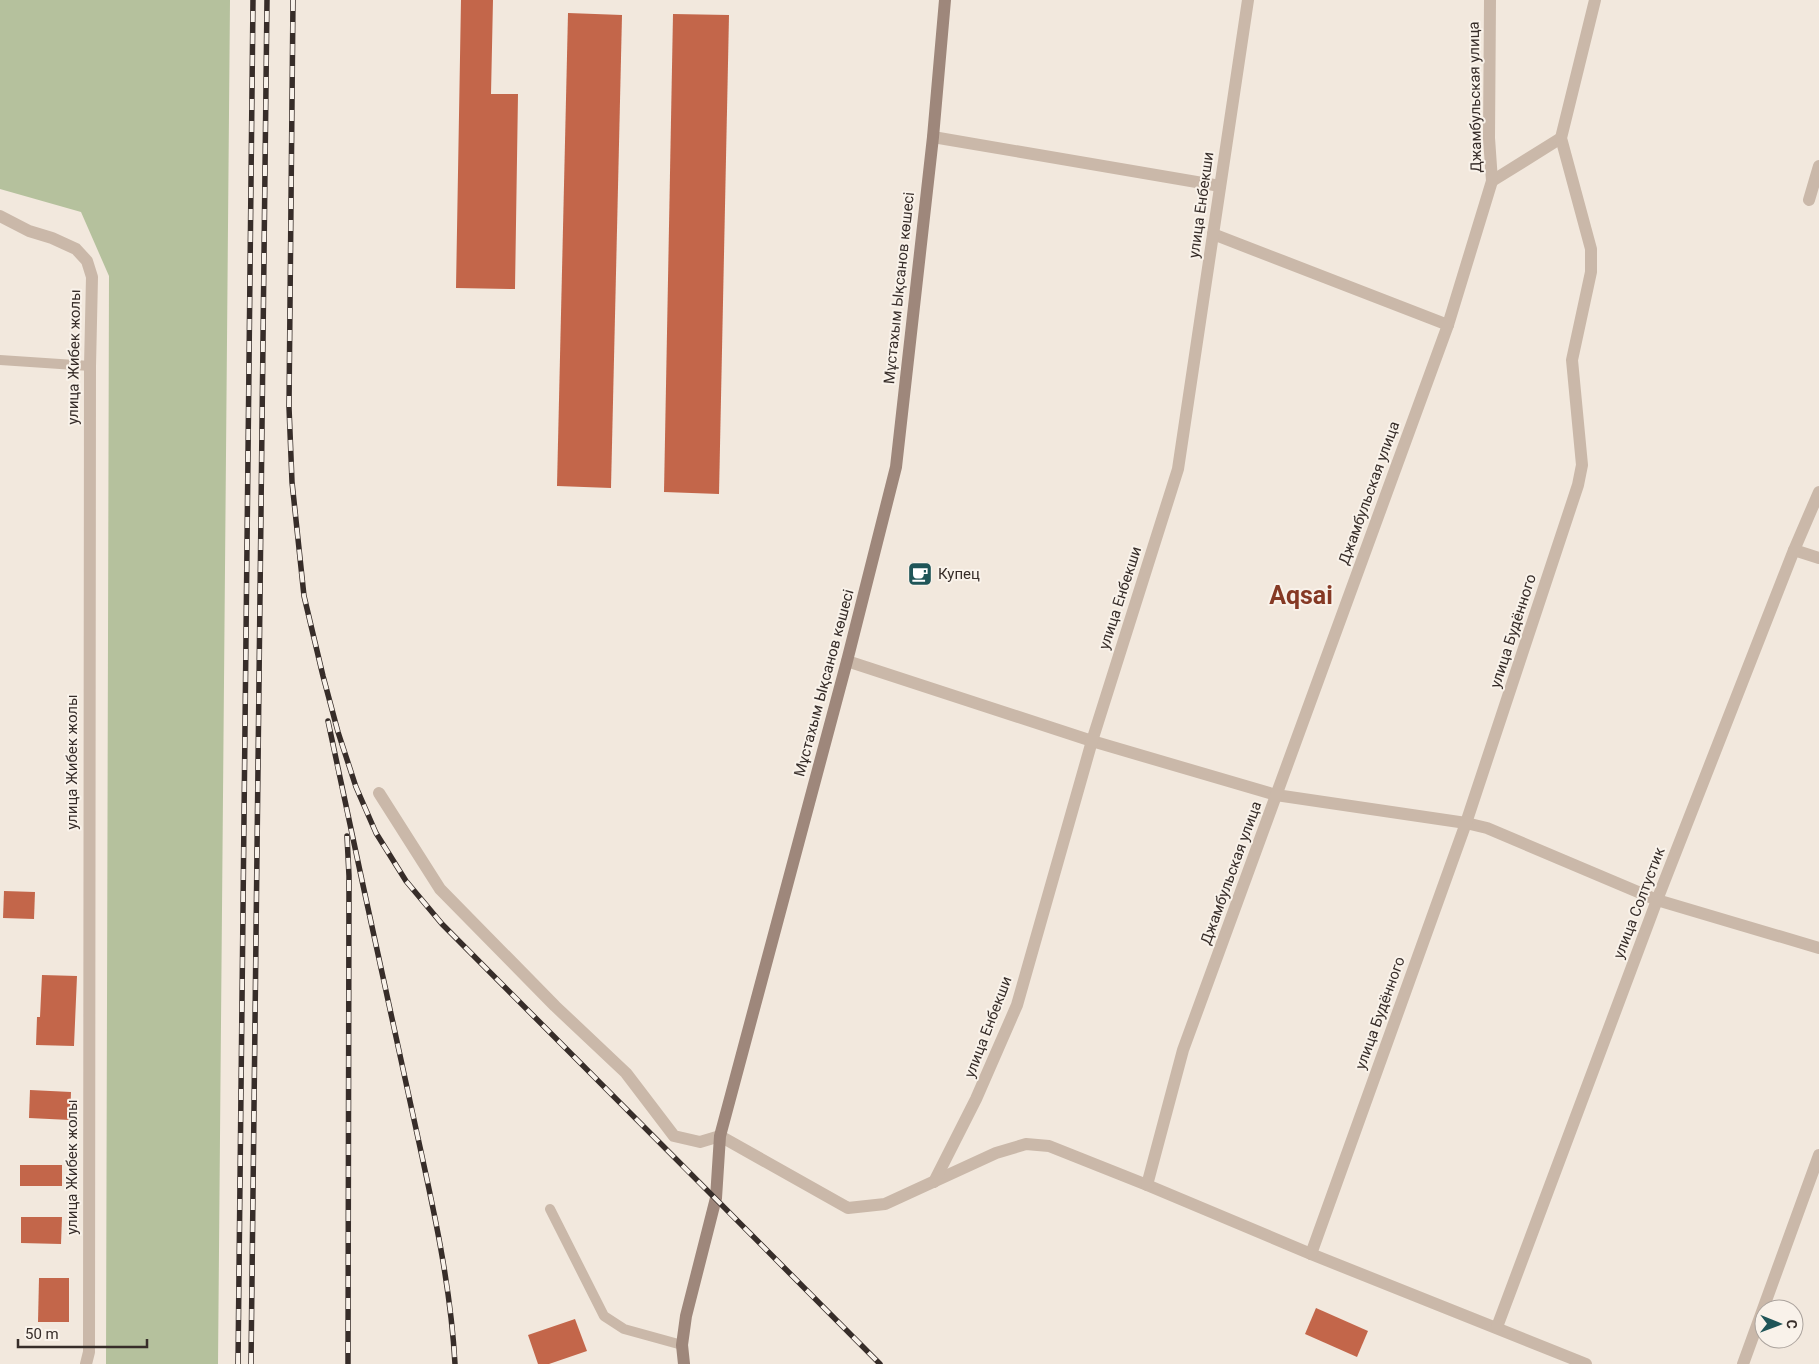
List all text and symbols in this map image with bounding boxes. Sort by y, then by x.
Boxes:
street label: Джамбульская улица [1465,21,1485,173]
street label: улица Енбекши [1185,151,1217,259]
street label: Мұстахым Ықсанов көшесі [880,191,918,385]
street label: улица Жибек жолы [64,289,84,425]
street label: Джамбульская улица [1335,419,1403,567]
street label: улица Енбекши [1095,544,1145,652]
cafe icon: Купец [907,561,933,587]
place label: Купец [938,565,980,583]
street label: улица Будённого [1486,572,1540,690]
district label: Aqsai [1269,581,1333,610]
street label: Мұстахым Ықсанов көшесі [790,587,858,779]
street label: улица Жибек жолы [63,694,81,830]
street label: Джамбульская улица [1197,799,1265,947]
street label: улица Солтустик [1609,845,1669,961]
street label: улица Будённого [1351,954,1409,1072]
street label: улица Енбекши [960,974,1016,1080]
street label: улица Жибек жолы [63,1099,81,1235]
north arrow [1754,1299,1804,1349]
scale bar [18,1316,146,1348]
text: С [1784,1320,1800,1329]
text: 50 m [25,1325,59,1343]

